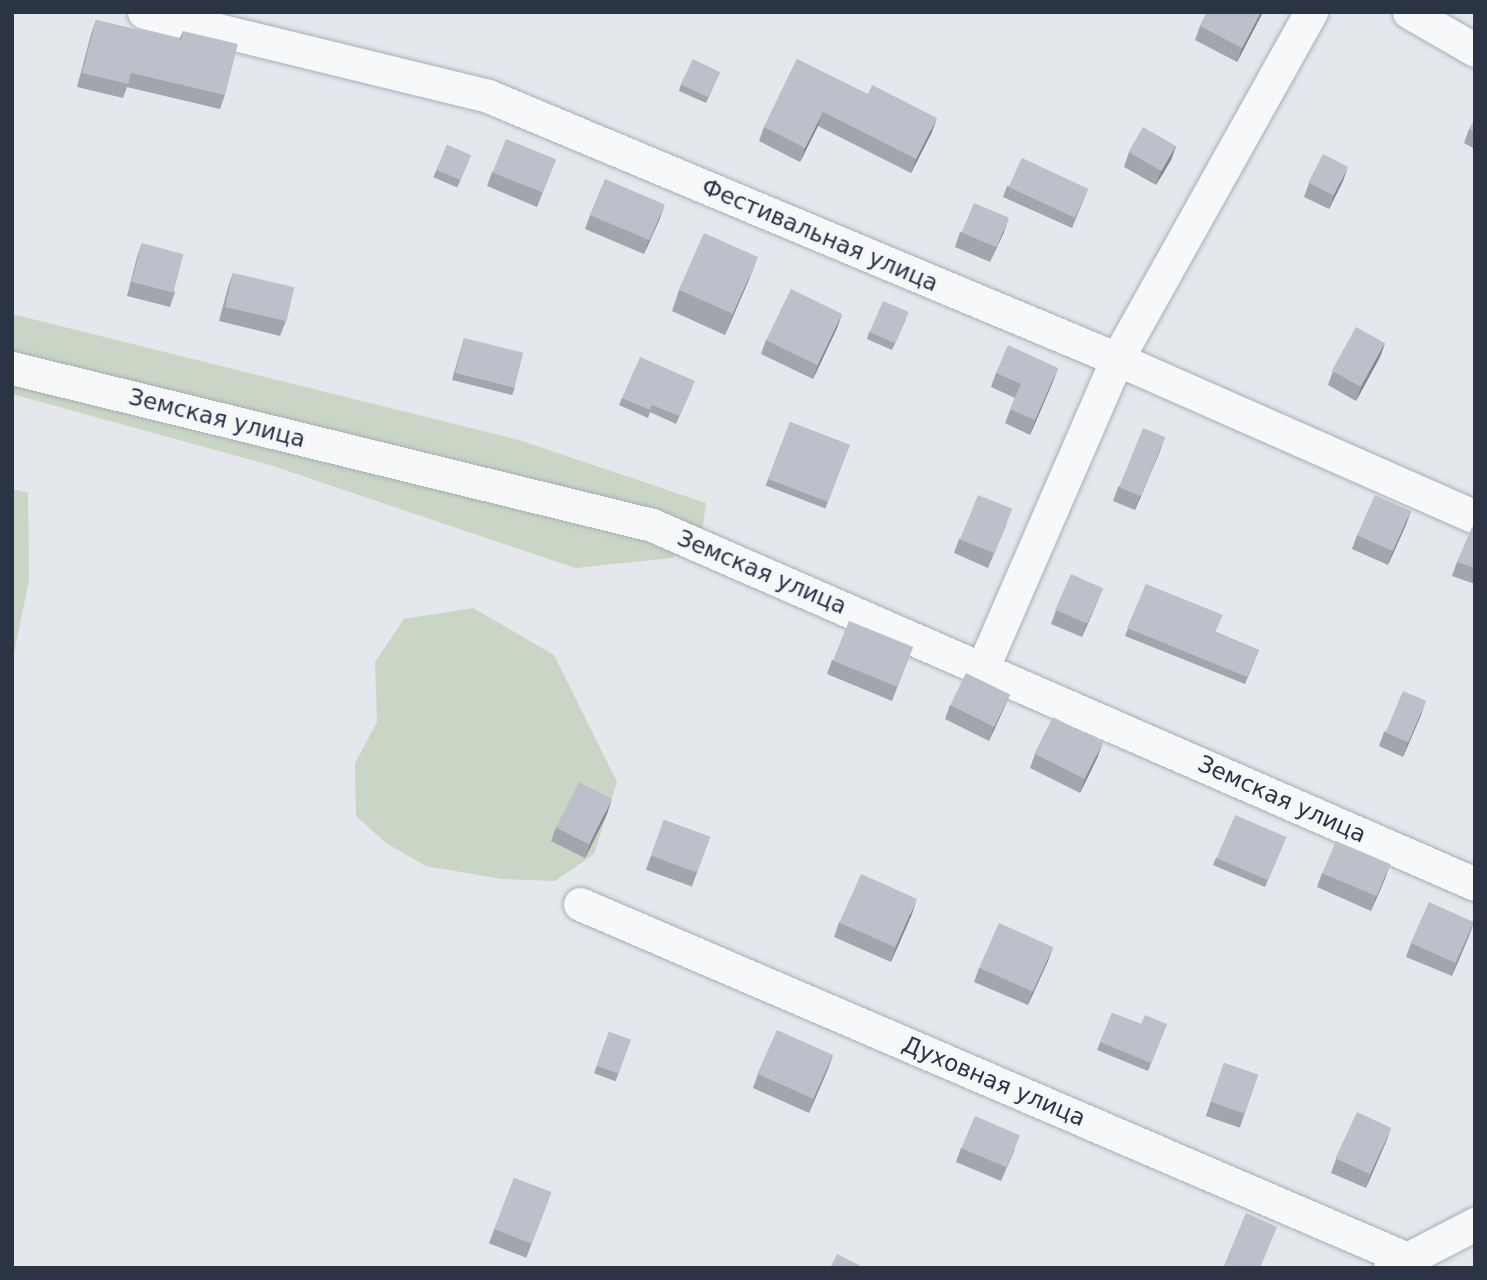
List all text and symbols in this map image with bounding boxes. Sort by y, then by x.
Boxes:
street label: Фестивальная улица [698,173,942,297]
street label: Земская улица [126,383,308,453]
street label: Земская улица [673,524,851,620]
street label: Земская улица [1194,750,1370,848]
street label: Духовная улица [898,1030,1090,1132]

